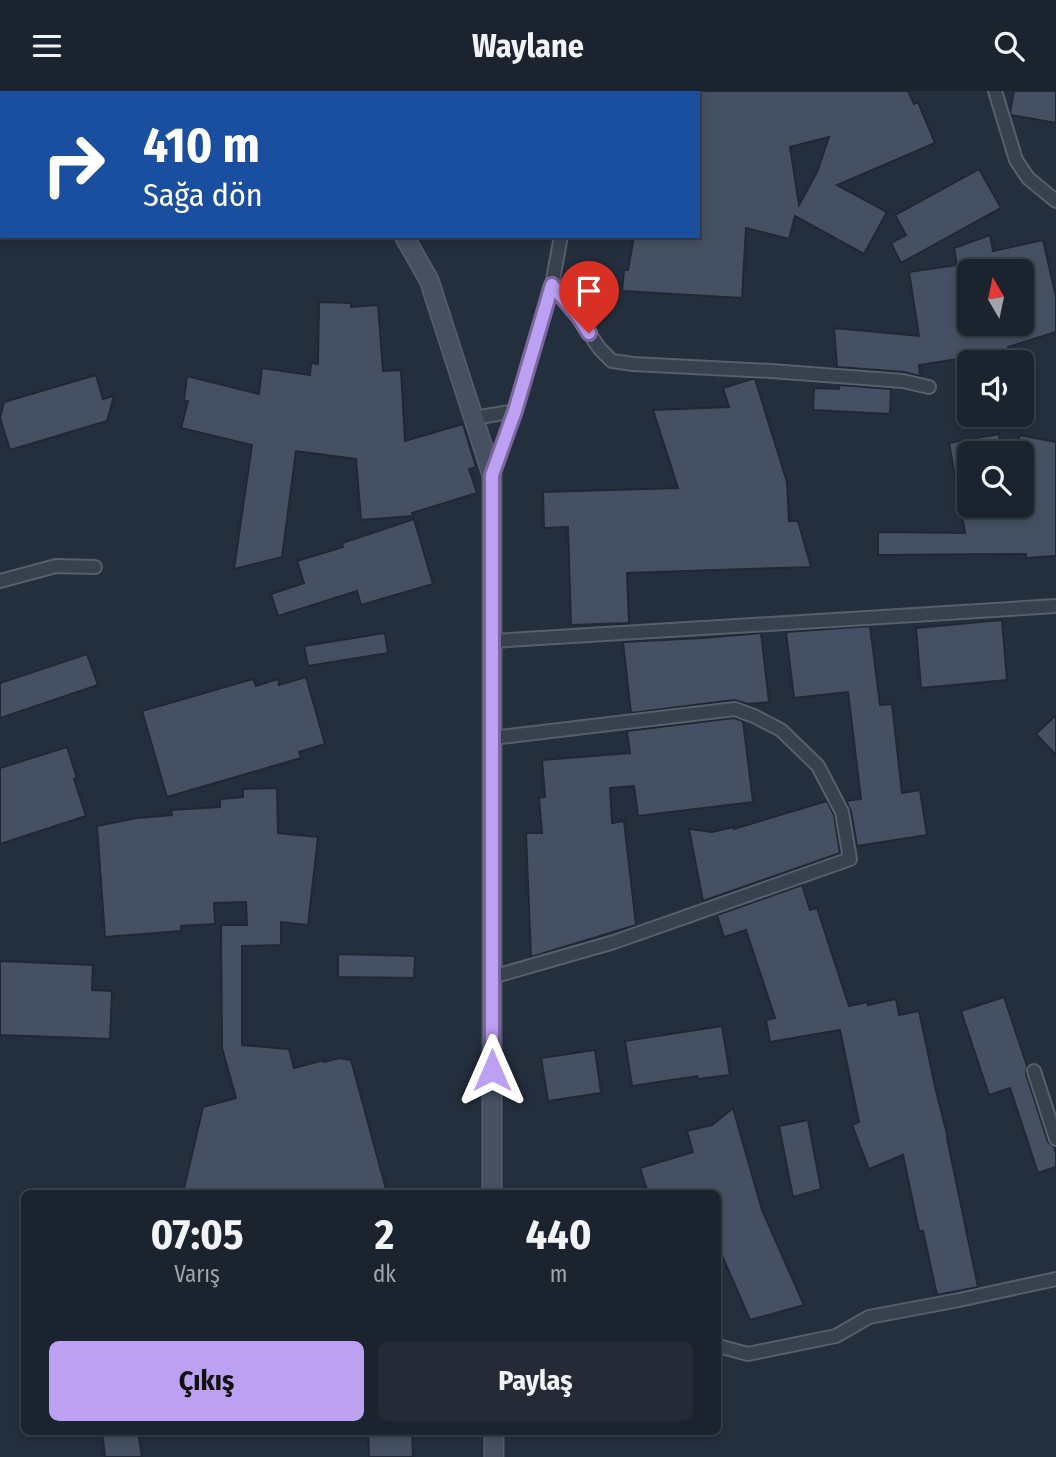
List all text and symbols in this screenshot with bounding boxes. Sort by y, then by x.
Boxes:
icon: menu [28,27,66,65]
text: Waylane [472,27,584,65]
icon: search [990,27,1028,65]
text: 410 m [143,116,260,175]
icon: right [28,119,119,210]
text: Sağa dön [143,176,263,214]
north arrow [957,259,1034,336]
map controls [957,259,1034,518]
pin [559,261,619,333]
icon: arrive [570,272,608,310]
button: sound [957,350,1034,427]
button: search [957,441,1034,518]
position arrow [455,1033,529,1107]
text: 07:05 [150,1210,244,1260]
text: 2 [375,1210,394,1260]
text: 440 [525,1210,592,1260]
text: Varış [174,1260,220,1288]
text: dk [373,1260,396,1288]
text: m [550,1260,567,1288]
button: Çıkış [49,1341,364,1421]
button: Paylaş [378,1341,693,1421]

